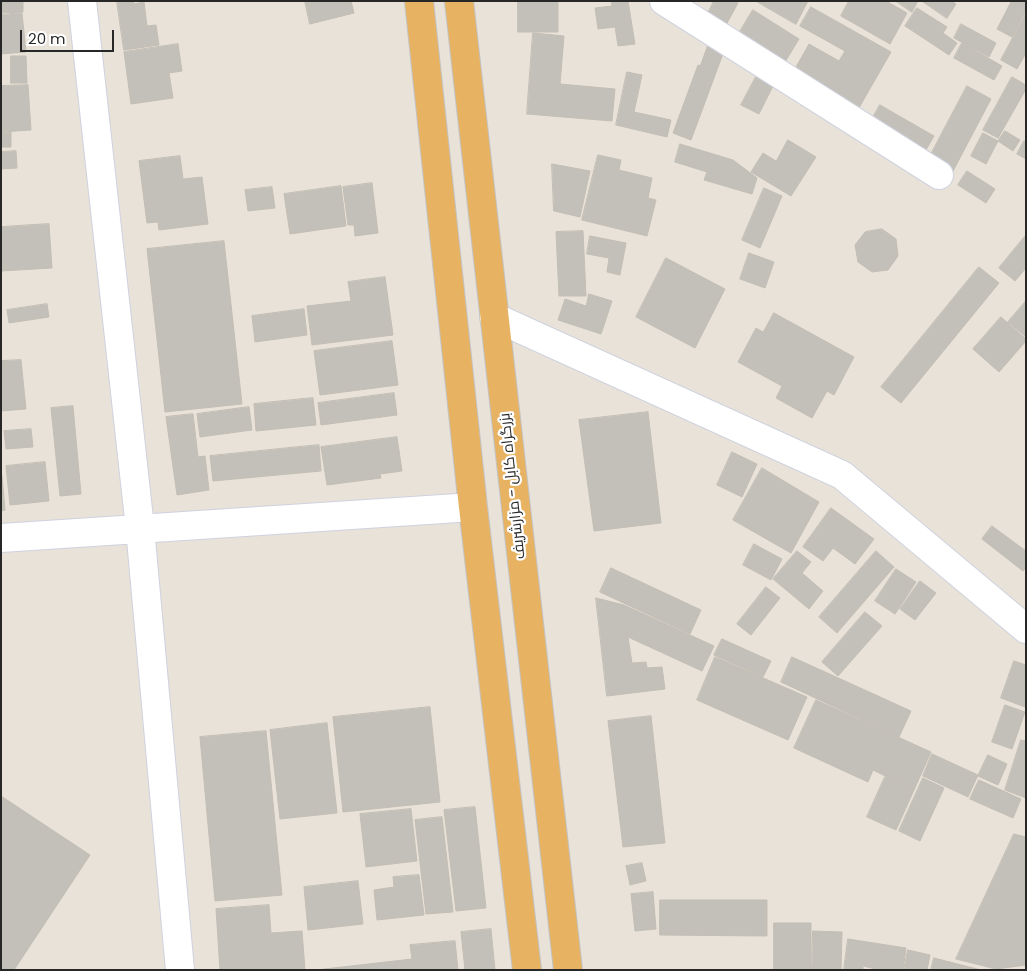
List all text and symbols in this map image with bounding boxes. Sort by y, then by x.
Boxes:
scale bar [22,20,116,52]
text: 20 m [28,28,66,49]
street label: بزرگراه کابل - مزارشریف [496,412,530,560]

